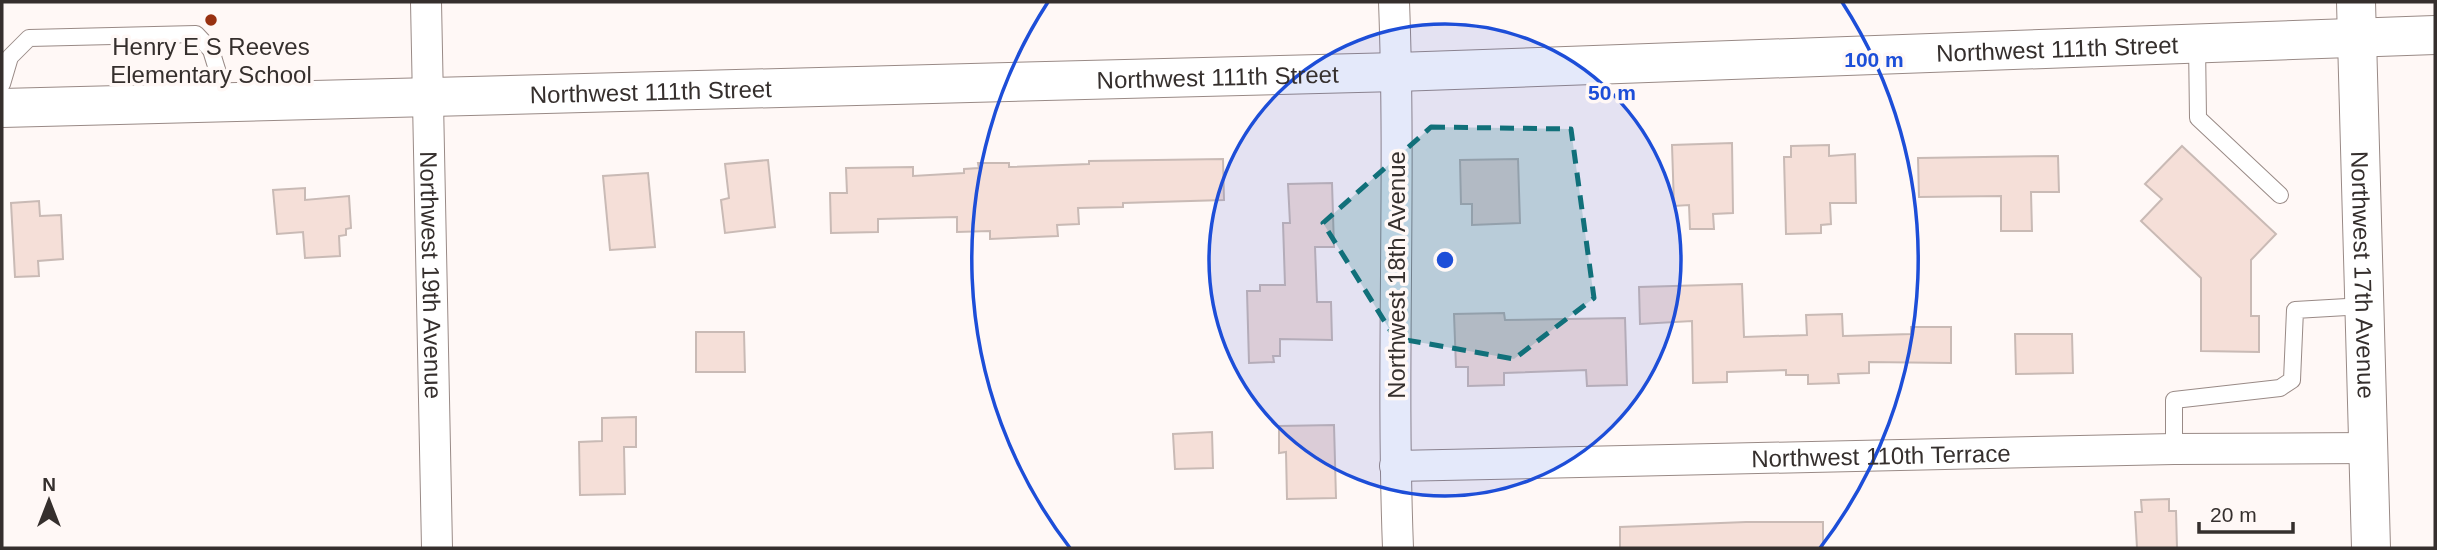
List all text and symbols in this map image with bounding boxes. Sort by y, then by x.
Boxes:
marker: Henry E S Reeves Elementary School [203,12,219,28]
street label: Northwest 111th Street [1936,31,2179,66]
place label: Henry E S Reeves Elementary School [110,33,312,88]
text: 100 m [1844,48,1904,71]
street label: Northwest 111th Street [1096,60,1339,93]
street label: Northwest 111th Street [529,75,772,108]
text: 50 m [1588,81,1636,104]
street label: Northwest 19th Avenue [416,151,447,399]
street label: Northwest 18th Avenue [1383,151,1410,399]
street label: Northwest 17th Avenue [2347,151,2380,399]
centre of rings [1433,248,1457,272]
street label: Northwest 110th Terrace [1751,439,2011,472]
north arrow [14,466,84,536]
text: N [42,474,56,495]
scale bar [2199,490,2294,534]
text: 20 m [2210,503,2257,526]

